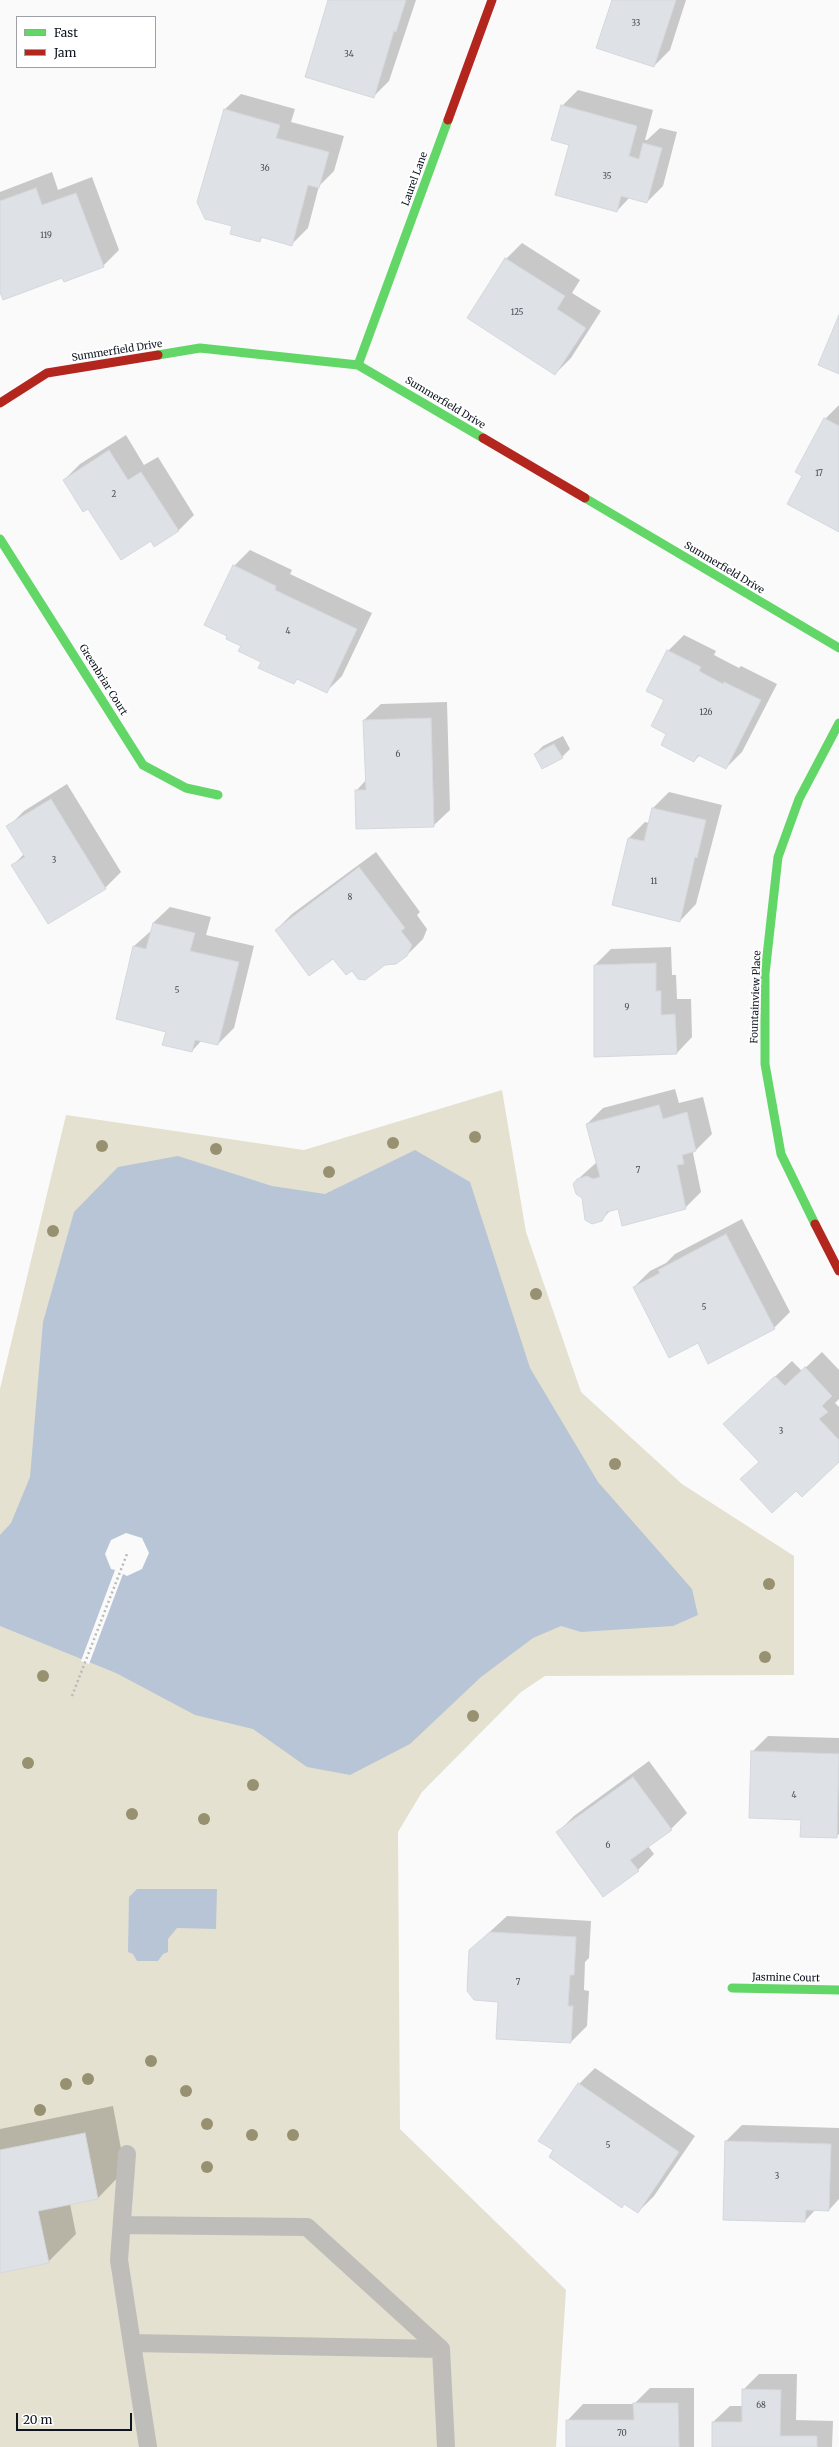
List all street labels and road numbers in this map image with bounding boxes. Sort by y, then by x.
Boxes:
street label: Laurel Lane [400,150,430,208]
street label: Summerfield Drive [71,338,163,364]
street label: Summerfield Drive [403,374,487,432]
street label: Summerfield Drive [682,539,766,597]
street label: Greenbriar Court [76,642,130,718]
street label: Fountainview Place [748,950,764,1044]
street label: Jasmine Court [752,1971,820,1985]

